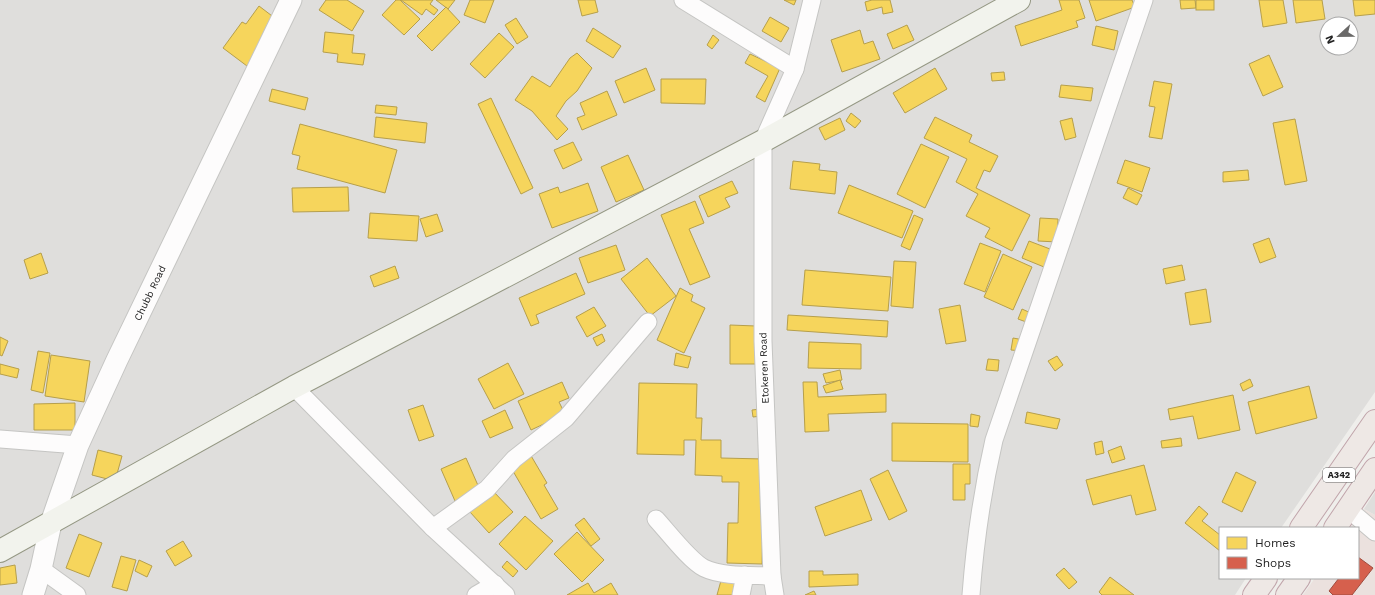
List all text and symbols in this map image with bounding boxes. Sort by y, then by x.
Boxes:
north arrow [1319,16,1359,56]
text: N [1323,33,1338,46]
street label: Chubb Road [132,264,167,322]
street label: Etokeren Road [757,332,771,404]
road number: A342 [1323,468,1355,482]
legend [1219,527,1359,579]
text: Homes [1255,536,1296,550]
text: Shops [1255,556,1291,570]

